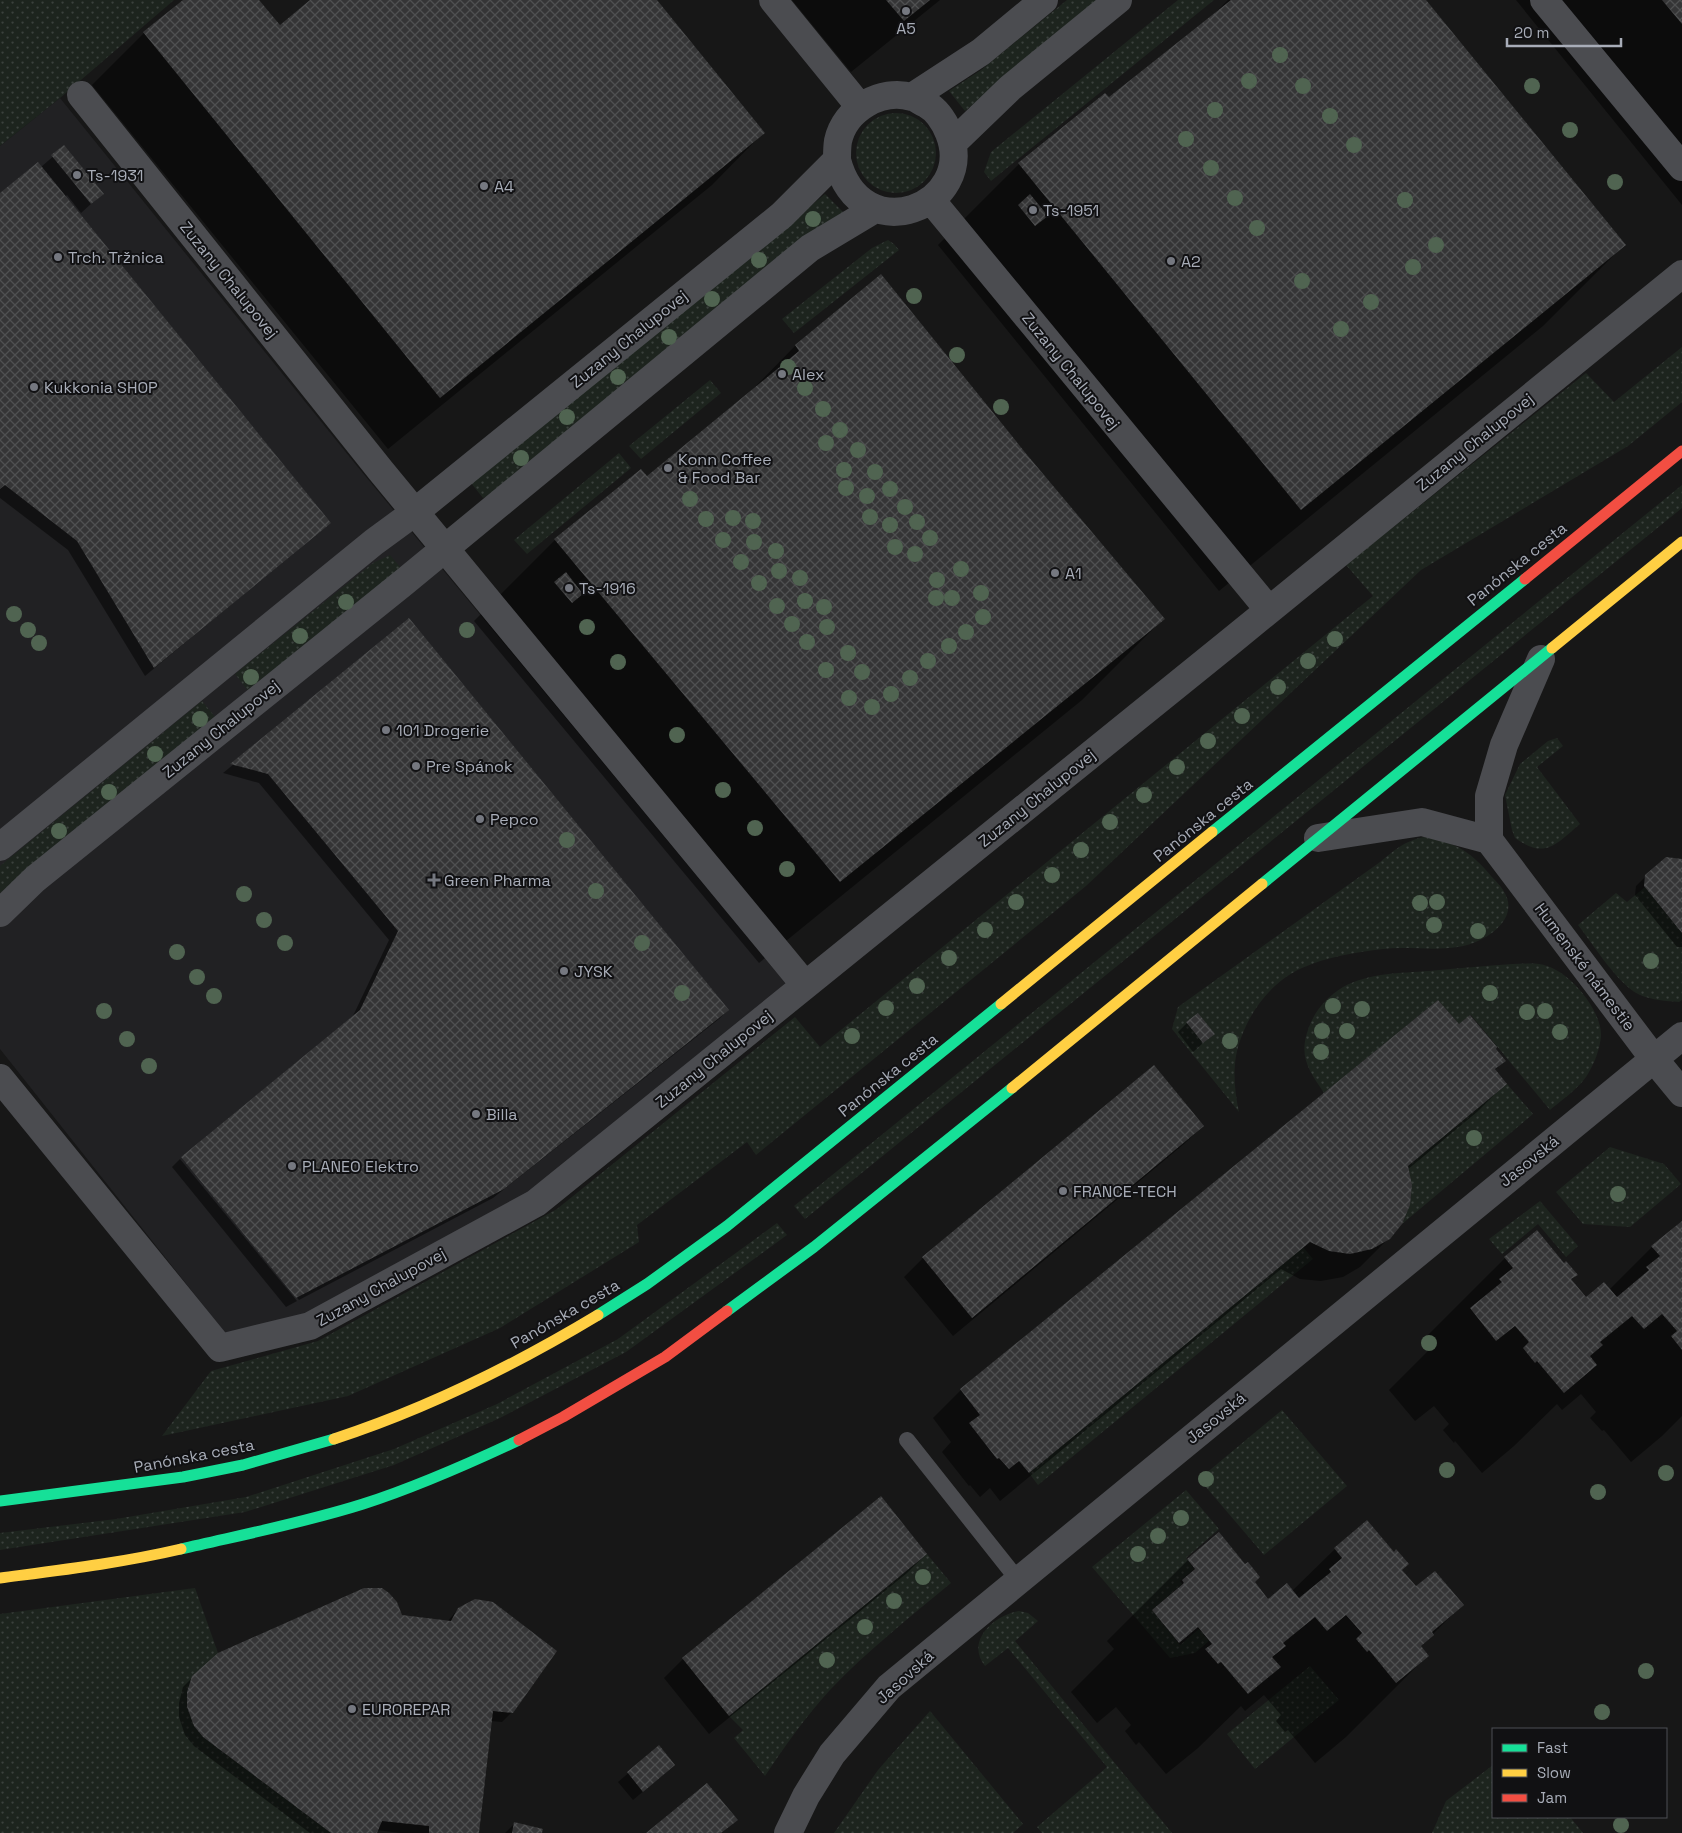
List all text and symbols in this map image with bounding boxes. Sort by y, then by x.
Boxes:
marker: A5 [900,5,912,17]
scale bar [1507,15,1621,47]
place label: A5 [896,18,916,39]
text: 20 m [1514,23,1549,42]
place label: Ts-1931 [87,165,143,186]
marker: Ts-1931 [71,169,83,181]
place label: A4 [494,176,514,197]
marker: A4 [478,180,490,192]
place label: Ts-1951 [1043,200,1099,221]
marker: Ts-1951 [1027,204,1039,216]
street label: Zuzany Chalupovej [175,217,283,343]
place label: Trch. Tržnica [68,247,164,268]
marker: Trch. Tržnica [52,251,64,263]
place label: A2 [1181,251,1201,272]
marker: A2 [1165,255,1177,267]
street label: Zuzany Chalupovej [566,285,692,393]
street label: Zuzany Chalupovej [1017,308,1125,434]
place label: Alex [792,364,824,385]
marker: Alex [776,368,788,380]
place label: Kukkonia SHOP [44,377,158,398]
marker: Kukkonia SHOP [28,381,40,393]
street label: Zuzany Chalupovej [1412,388,1538,496]
place label: Konn Coffee & Food Bar [678,449,772,488]
marker: Konn Coffee & Food Bar [662,462,674,474]
street label: Panónska cesta [1463,517,1571,611]
place label: A1 [1065,563,1082,584]
marker: A1 [1049,567,1061,579]
place label: Ts-1916 [579,578,636,599]
marker: Ts-1916 [563,582,575,594]
street label: Zuzany Chalupovej [158,675,284,783]
place label: 101 Drogerie [396,720,489,741]
marker: 101 Drogerie [380,724,392,736]
street label: Zuzany Chalupovej [974,744,1100,852]
place label: Pre Spánok [426,756,513,777]
marker: Pre Spánok [410,760,422,772]
street label: Panónska cesta [1149,773,1257,867]
place label: Pepco [490,809,539,830]
marker: Pepco [474,813,486,825]
place label: Green Pharma [444,870,551,891]
marker: Green Pharma [428,874,440,886]
street label: Humenské námestie [1530,899,1640,1035]
place label: JYSK [574,961,613,982]
marker: JYSK [558,965,570,977]
street label: Zuzany Chalupovej [651,1005,777,1113]
street label: Panónska cesta [834,1028,942,1122]
place label: Billa [486,1104,518,1125]
marker: Billa [470,1108,482,1120]
street label: Jasovská [1495,1131,1563,1191]
place label: PLANEO Elektro [302,1156,419,1177]
marker: PLANEO Elektro [286,1160,298,1172]
place label: FRANCE-TECH [1073,1181,1177,1202]
marker: FRANCE-TECH [1057,1185,1069,1197]
street label: Zuzany Chalupovej [313,1243,449,1331]
street label: Panónska cesta [507,1274,623,1354]
street label: Jasovská [1182,1388,1250,1448]
street label: Panónska cesta [132,1434,256,1478]
street label: Jasovská [872,1646,938,1708]
place label: EUROREPAR [362,1699,450,1720]
marker: EUROREPAR [346,1703,358,1715]
legend [1492,1728,1667,1818]
text: Fast [1537,1738,1568,1757]
text: Slow [1537,1763,1571,1782]
text: Jam [1537,1788,1567,1807]

